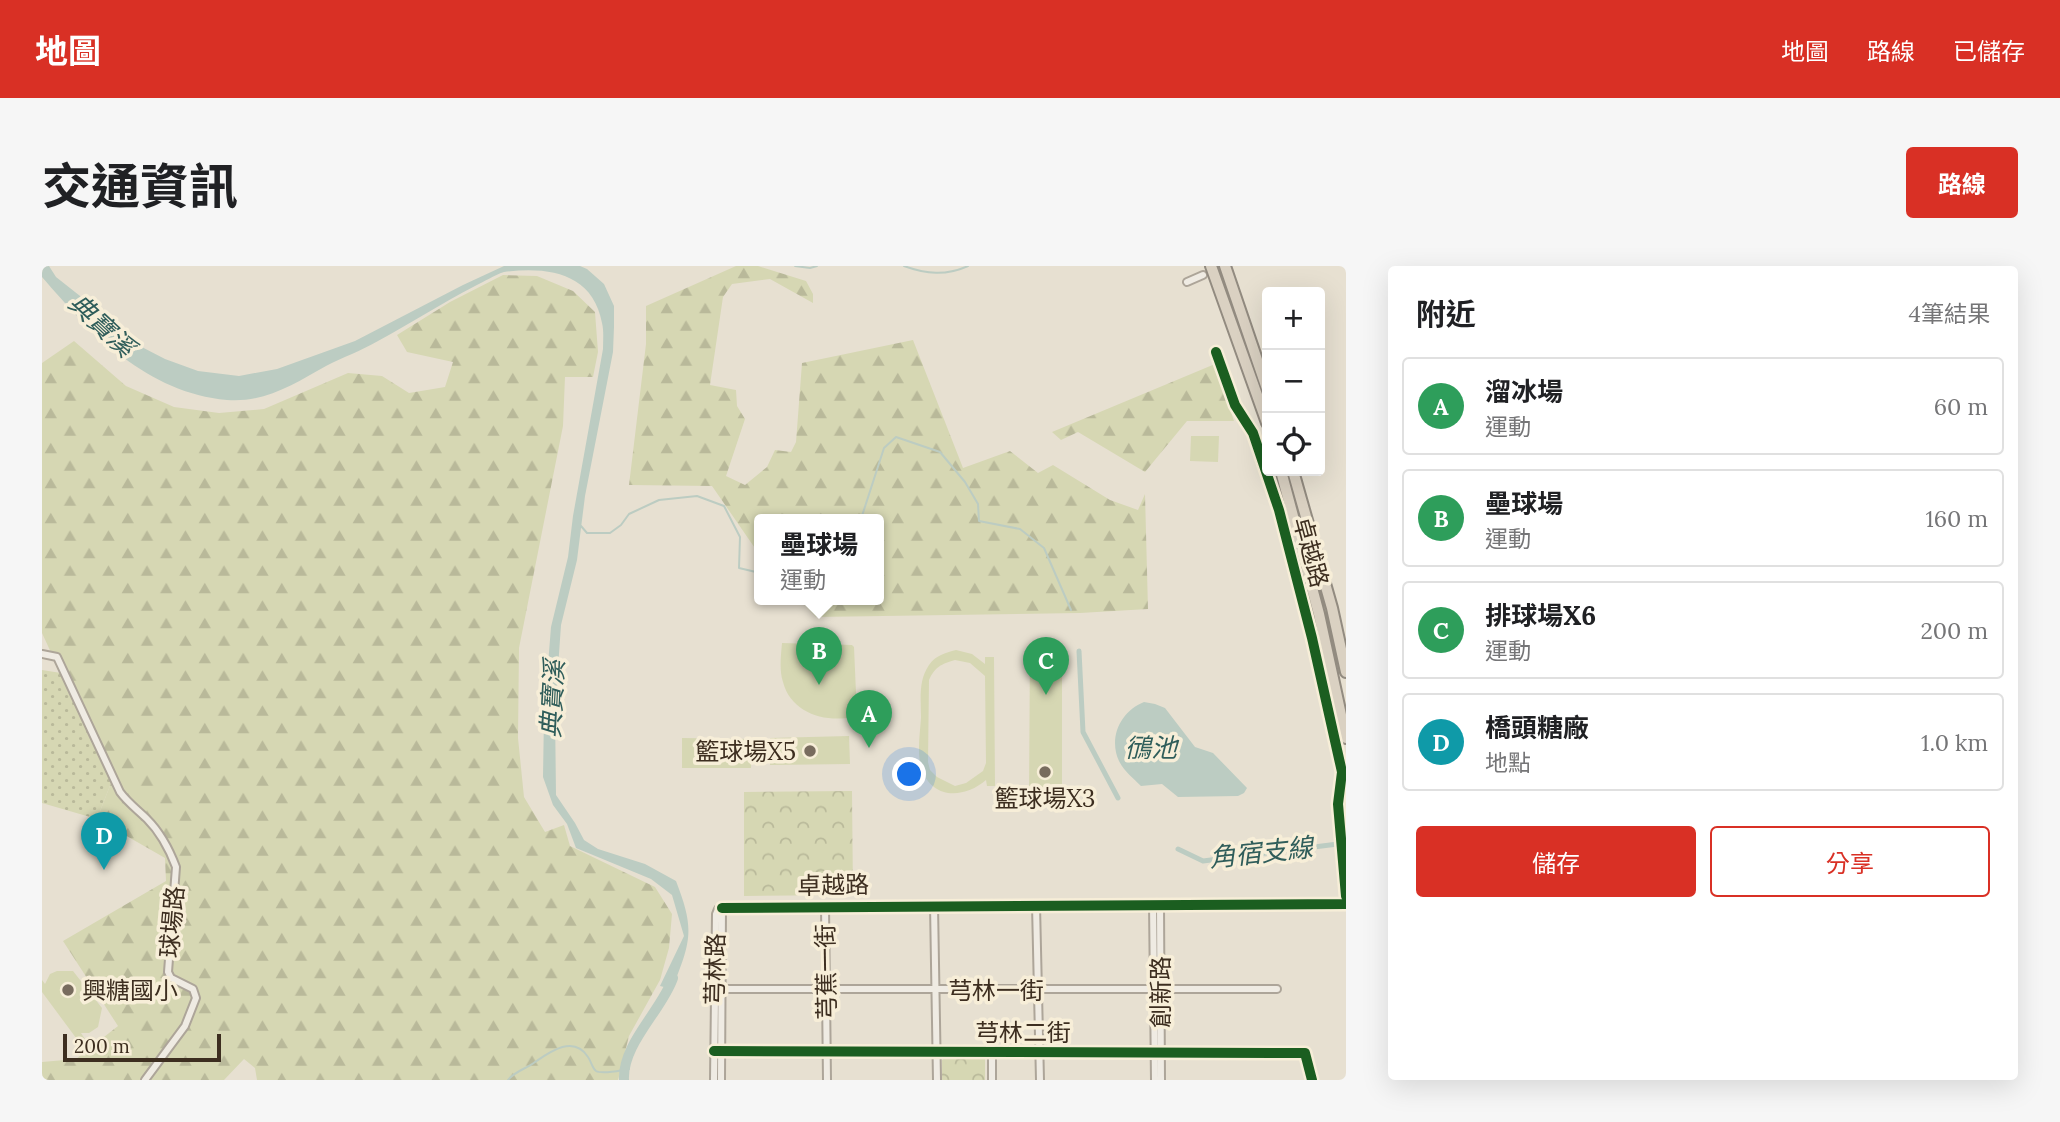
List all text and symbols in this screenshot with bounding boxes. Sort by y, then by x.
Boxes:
text: 地圖 [35,30,101,72]
text: 地圖 [1781,36,1829,67]
text: 路線 [1867,36,1915,67]
text: 已儲存 [1953,36,2025,67]
button: 路線 [1906,147,2018,218]
text: 交通資訊 [42,155,238,217]
water label: 典寶溪 [62,286,145,366]
map controls [1262,287,1325,476]
button: + [1262,287,1325,350]
text: 附近 [1416,295,1476,333]
text: 4筆結果 [1909,299,1990,328]
button: − [1262,350,1325,413]
text: 溜冰場 [1485,375,1563,408]
text: A [1433,392,1449,421]
text: 60 m [1934,392,1988,421]
text: 運動 [1485,412,1531,441]
button: locate [1262,413,1325,476]
text: 壘球場 [1485,487,1563,520]
text: B [1433,504,1449,533]
text: 160 m [1925,504,1988,533]
street label: 卓越路 [1287,513,1335,591]
popup [754,514,884,605]
text: 運動 [1485,524,1531,553]
text: 壘球場 [780,528,858,561]
text: 運動 [780,565,826,594]
text: 排球場X6 [1485,599,1596,632]
text: C [1433,616,1449,645]
text: 200 m [1920,616,1988,645]
pin: B [796,627,842,685]
text: 運動 [1485,636,1531,665]
pin: C [1023,637,1069,695]
water label: 典寶溪 [533,655,571,739]
pin: A [846,690,892,748]
text: 橋頭糖廠 [1485,711,1589,744]
text: D [1432,728,1450,757]
text: 1.0 km [1921,728,1988,757]
water label: 鴴池 [1125,731,1180,764]
place label: 籃球場X5 [695,736,796,767]
marker: 籃球場X5 [802,743,818,759]
text: 地點 [1485,748,1531,777]
your location [892,757,926,791]
marker: 籃球場X3 [1037,764,1053,780]
place label: 籃球場X3 [995,783,1095,814]
pin: D [81,812,127,870]
button: 儲存 [1416,826,1696,897]
button: 分享 [1710,826,1990,897]
water label: 角宿支線 [1208,830,1317,874]
street label: 卓越路 [797,869,869,901]
street label: 球場路 [153,885,191,959]
street label: 芎蕉一街 [810,924,842,1020]
street label: 芎林路 [699,933,731,1005]
street label: 創新路 [1145,956,1176,1028]
place label: 興糖國小 [82,975,178,1006]
street label: 芎林一街 [948,975,1044,1006]
marker: 興糖國小 [60,982,76,998]
street label: 芎林二街 [975,1017,1071,1048]
scale bar [63,1031,220,1063]
text: 200 m [74,1034,130,1058]

